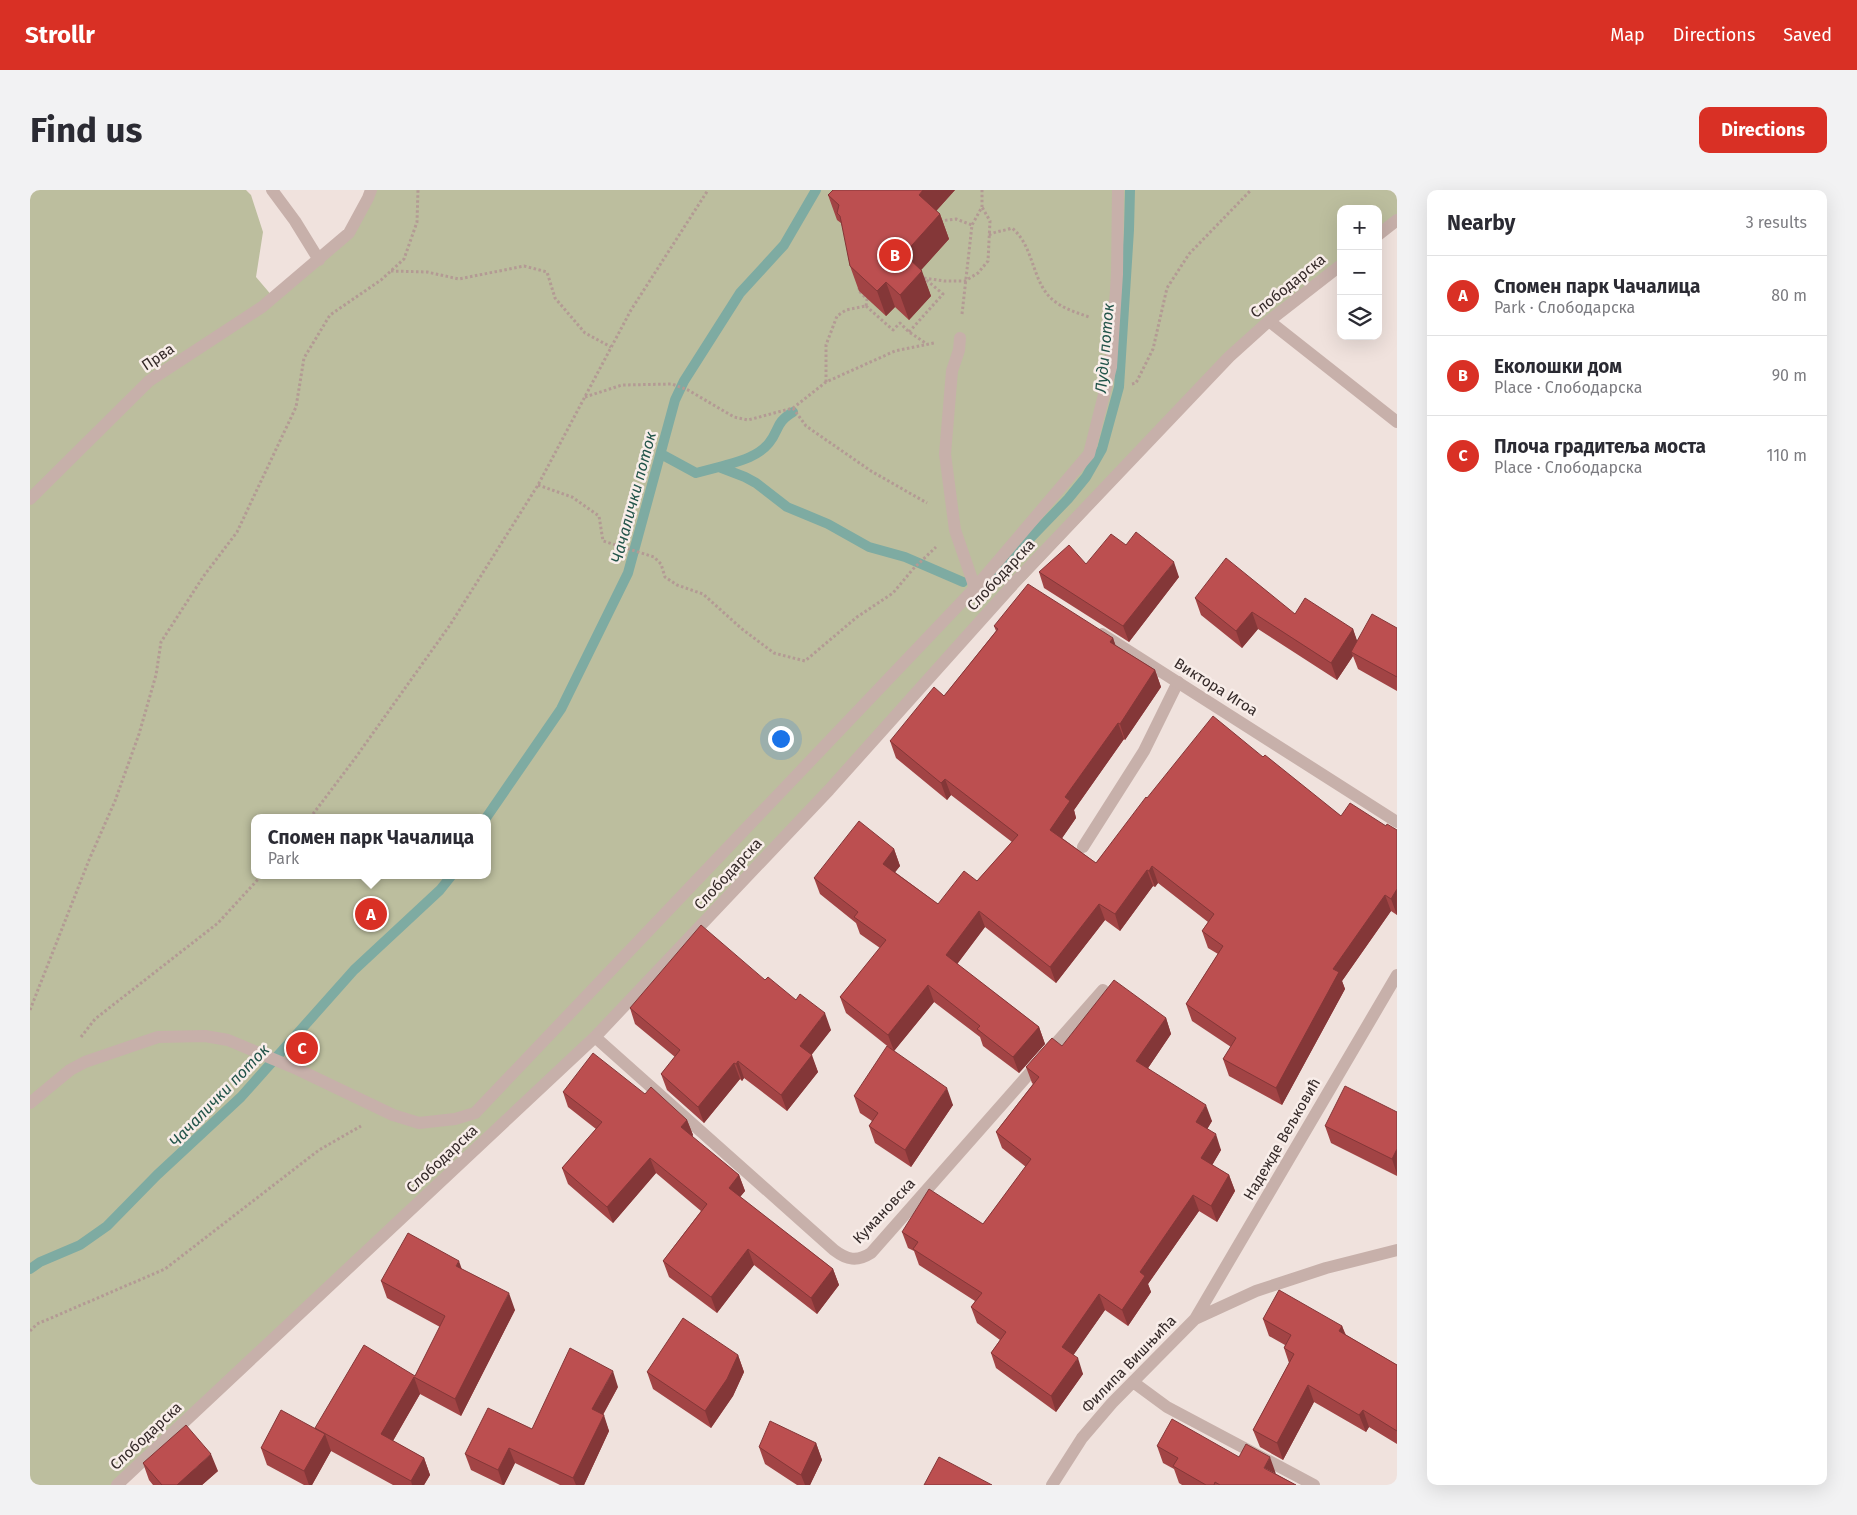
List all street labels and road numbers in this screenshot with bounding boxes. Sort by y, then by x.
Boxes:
street label: Слободарска [1247,250,1329,322]
street label: Прва [138,340,178,374]
street label: Слободарска [963,535,1039,615]
street label: Виктора Игоа [1171,654,1261,720]
street label: Слободарска [690,834,766,914]
street label: Надежде Вељковић [1240,1075,1324,1203]
street label: Слободарска [402,1121,482,1197]
street label: Кумановска [849,1174,919,1248]
street label: Филипа Вишњића [1078,1312,1180,1416]
street label: Слободарска [106,1398,186,1474]

